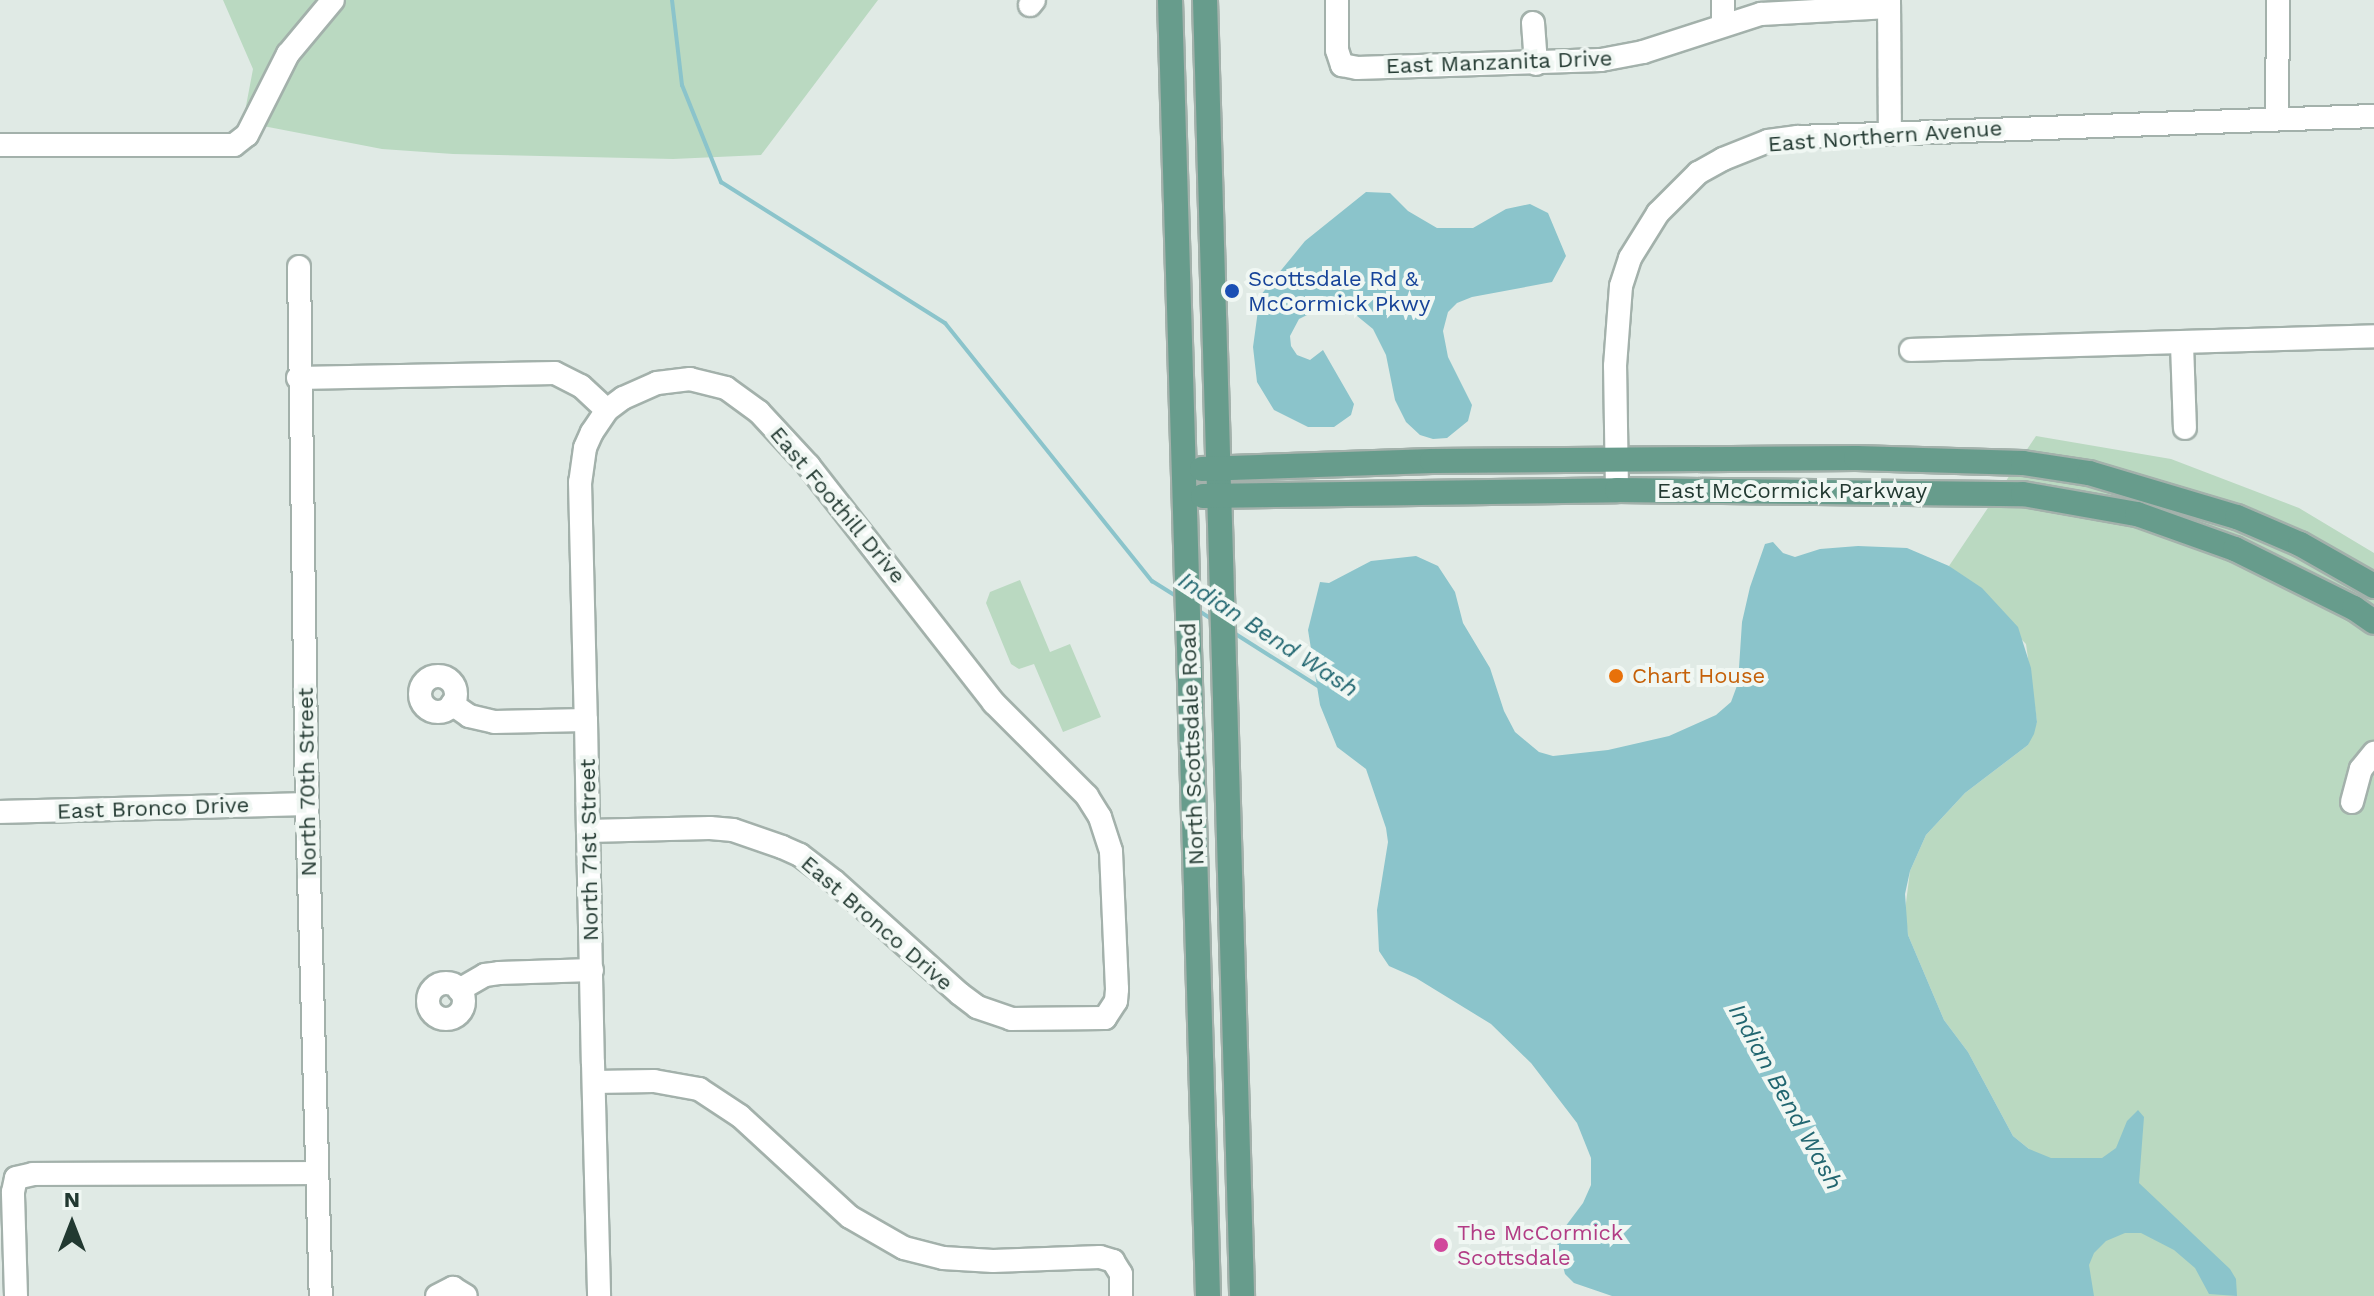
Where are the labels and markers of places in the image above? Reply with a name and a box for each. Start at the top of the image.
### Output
place label: Scottsdale Rd & McCormick Pkwy [1248,265,1431,316]
marker: Scottsdale Rd & McCormick Pkwy [1223,282,1241,300]
place label: Chart House [1632,663,1765,689]
marker: Chart House [1607,667,1625,685]
place label: The McCormick Scottsdale [1457,1219,1623,1270]
marker: The McCormick Scottsdale [1432,1236,1450,1254]

